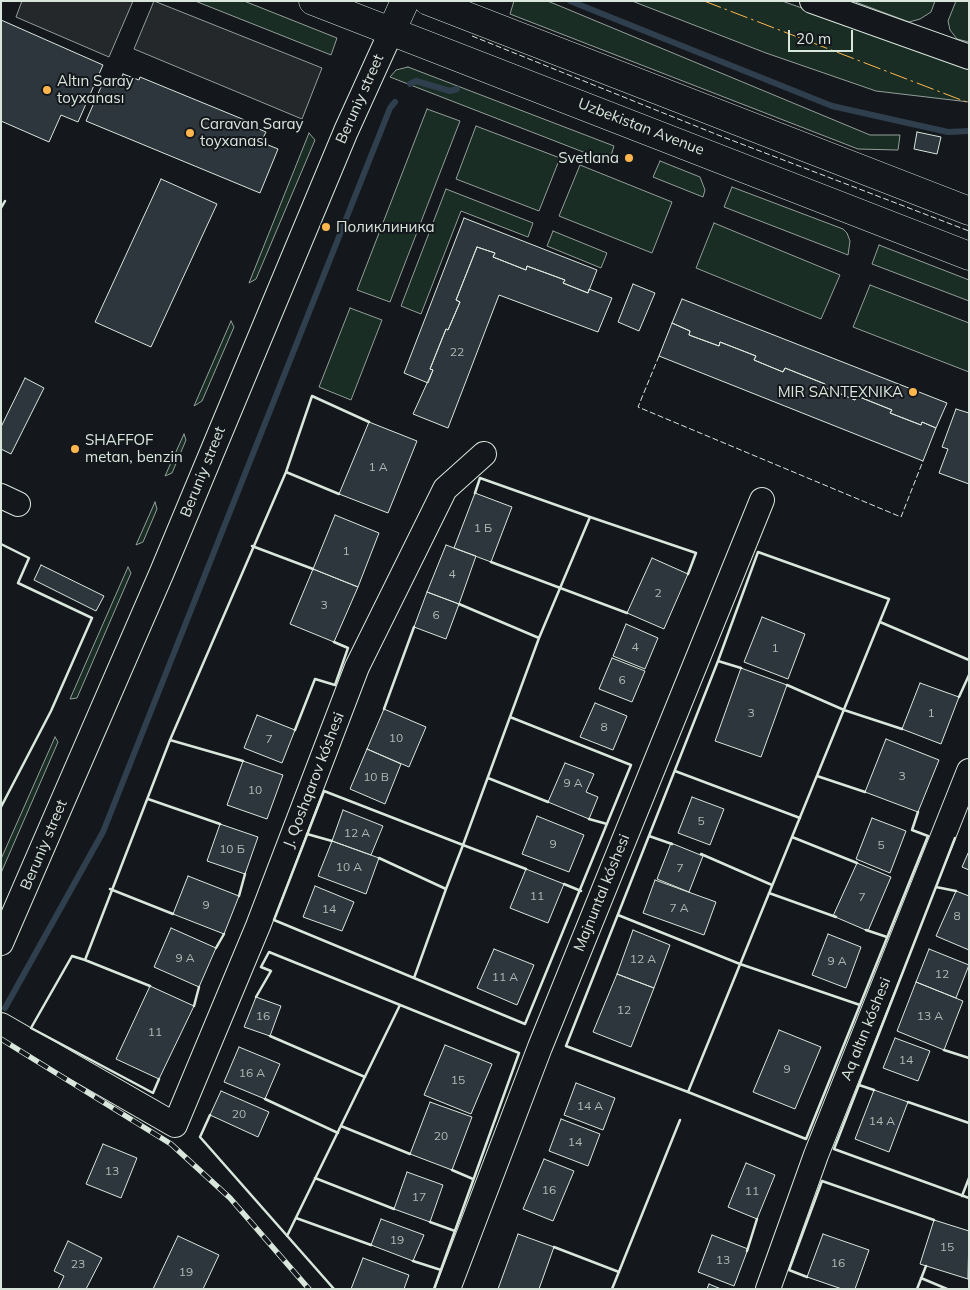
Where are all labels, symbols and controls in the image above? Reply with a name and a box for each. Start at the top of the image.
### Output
scale bar [790,20,855,52]
text: 20 m [796,29,831,48]
street label: Beruniy street [332,51,388,147]
place label: Altın Saray toyxanası [57,72,134,107]
marker: Altın Saray toyxanası [41,84,53,96]
street label: Uzbekistan Avenue [575,95,707,159]
place label: Caravan Saray toyxanası [200,115,303,150]
marker: Caravan Saray toyxanası [184,127,196,139]
place label: Svetlana [558,149,619,167]
marker: Svetlana [623,152,635,164]
place label: Поликлиника [336,218,435,236]
marker: Поликлиника [320,221,332,233]
house number: 22 [450,345,464,359]
place label: MIR SANTEXNIKA [778,383,903,401]
marker: MIR SANTEXNIKA [907,386,919,398]
street label: Beruniy street [177,424,229,520]
place label: SHAFFOF metan, benzin [85,431,183,466]
marker: SHAFFOF metan, benzin [69,443,81,455]
house number: 1 А [368,460,388,474]
house number: 1 Б [474,521,492,535]
house number: 1 [342,544,350,558]
house number: 4 [448,567,456,581]
house number: 2 [654,586,662,600]
house number: 3 [320,598,328,612]
house number: 6 [432,608,440,622]
house number: 4 [631,640,639,654]
house number: 1 [771,641,779,655]
house number: 6 [618,673,626,687]
house number: 3 [747,706,755,720]
house number: 1 [927,706,935,720]
street label: J. Qoshqarov kóshesi [280,710,348,850]
house number: 8 [600,720,608,734]
house number: 10 [389,731,403,745]
house number: 7 [265,732,273,746]
house number: 3 [898,769,906,783]
house number: 10 В [363,770,389,784]
house number: 9 А [563,776,583,790]
house number: 10 [248,783,262,797]
street label: Beruniy street [17,797,71,893]
house number: 5 [697,814,705,828]
house number: 12 А [344,826,370,840]
street label: Majnuntal kóshesi [570,832,634,954]
house number: 9 [549,837,557,851]
house number: 5 [877,838,885,852]
house number: 10 Б [219,842,245,856]
house number: 10 А [336,860,362,874]
house number: 7 [676,861,684,875]
house number: 11 [530,889,544,903]
house number: 7 [858,890,866,904]
house number: 9 [202,898,210,912]
house number: 7 А [669,901,689,915]
house number: 14 [322,902,336,916]
house number: 8 [953,909,961,923]
house number: 9 А [175,951,195,965]
house number: 12 А [630,952,656,966]
house number: 9 А [827,954,847,968]
house number: 12 [935,967,949,981]
house number: 11 А [492,970,518,984]
street label: Aq altın kóshesi [837,975,895,1083]
house number: 12 [617,1003,631,1017]
house number: 16 [256,1009,270,1023]
house number: 13 А [917,1009,943,1023]
house number: 11 [148,1025,162,1039]
house number: 14 [899,1053,913,1067]
house number: 9 [783,1062,791,1076]
house number: 16 А [239,1066,265,1080]
house number: 15 [451,1073,465,1087]
house number: 14 А [577,1099,603,1113]
house number: 20 [232,1107,246,1121]
house number: 14 А [869,1114,895,1128]
house number: 20 [434,1129,448,1143]
house number: 14 [568,1135,582,1149]
house number: 13 [105,1164,119,1178]
house number: 16 [542,1183,556,1197]
house number: 11 [745,1184,759,1198]
house number: 17 [412,1190,426,1204]
house number: 19 [390,1233,404,1247]
house number: 15 [940,1240,954,1254]
house number: 13 [716,1253,730,1267]
house number: 16 [831,1256,845,1270]
house number: 23 [71,1257,85,1271]
house number: 19 [179,1265,193,1279]

